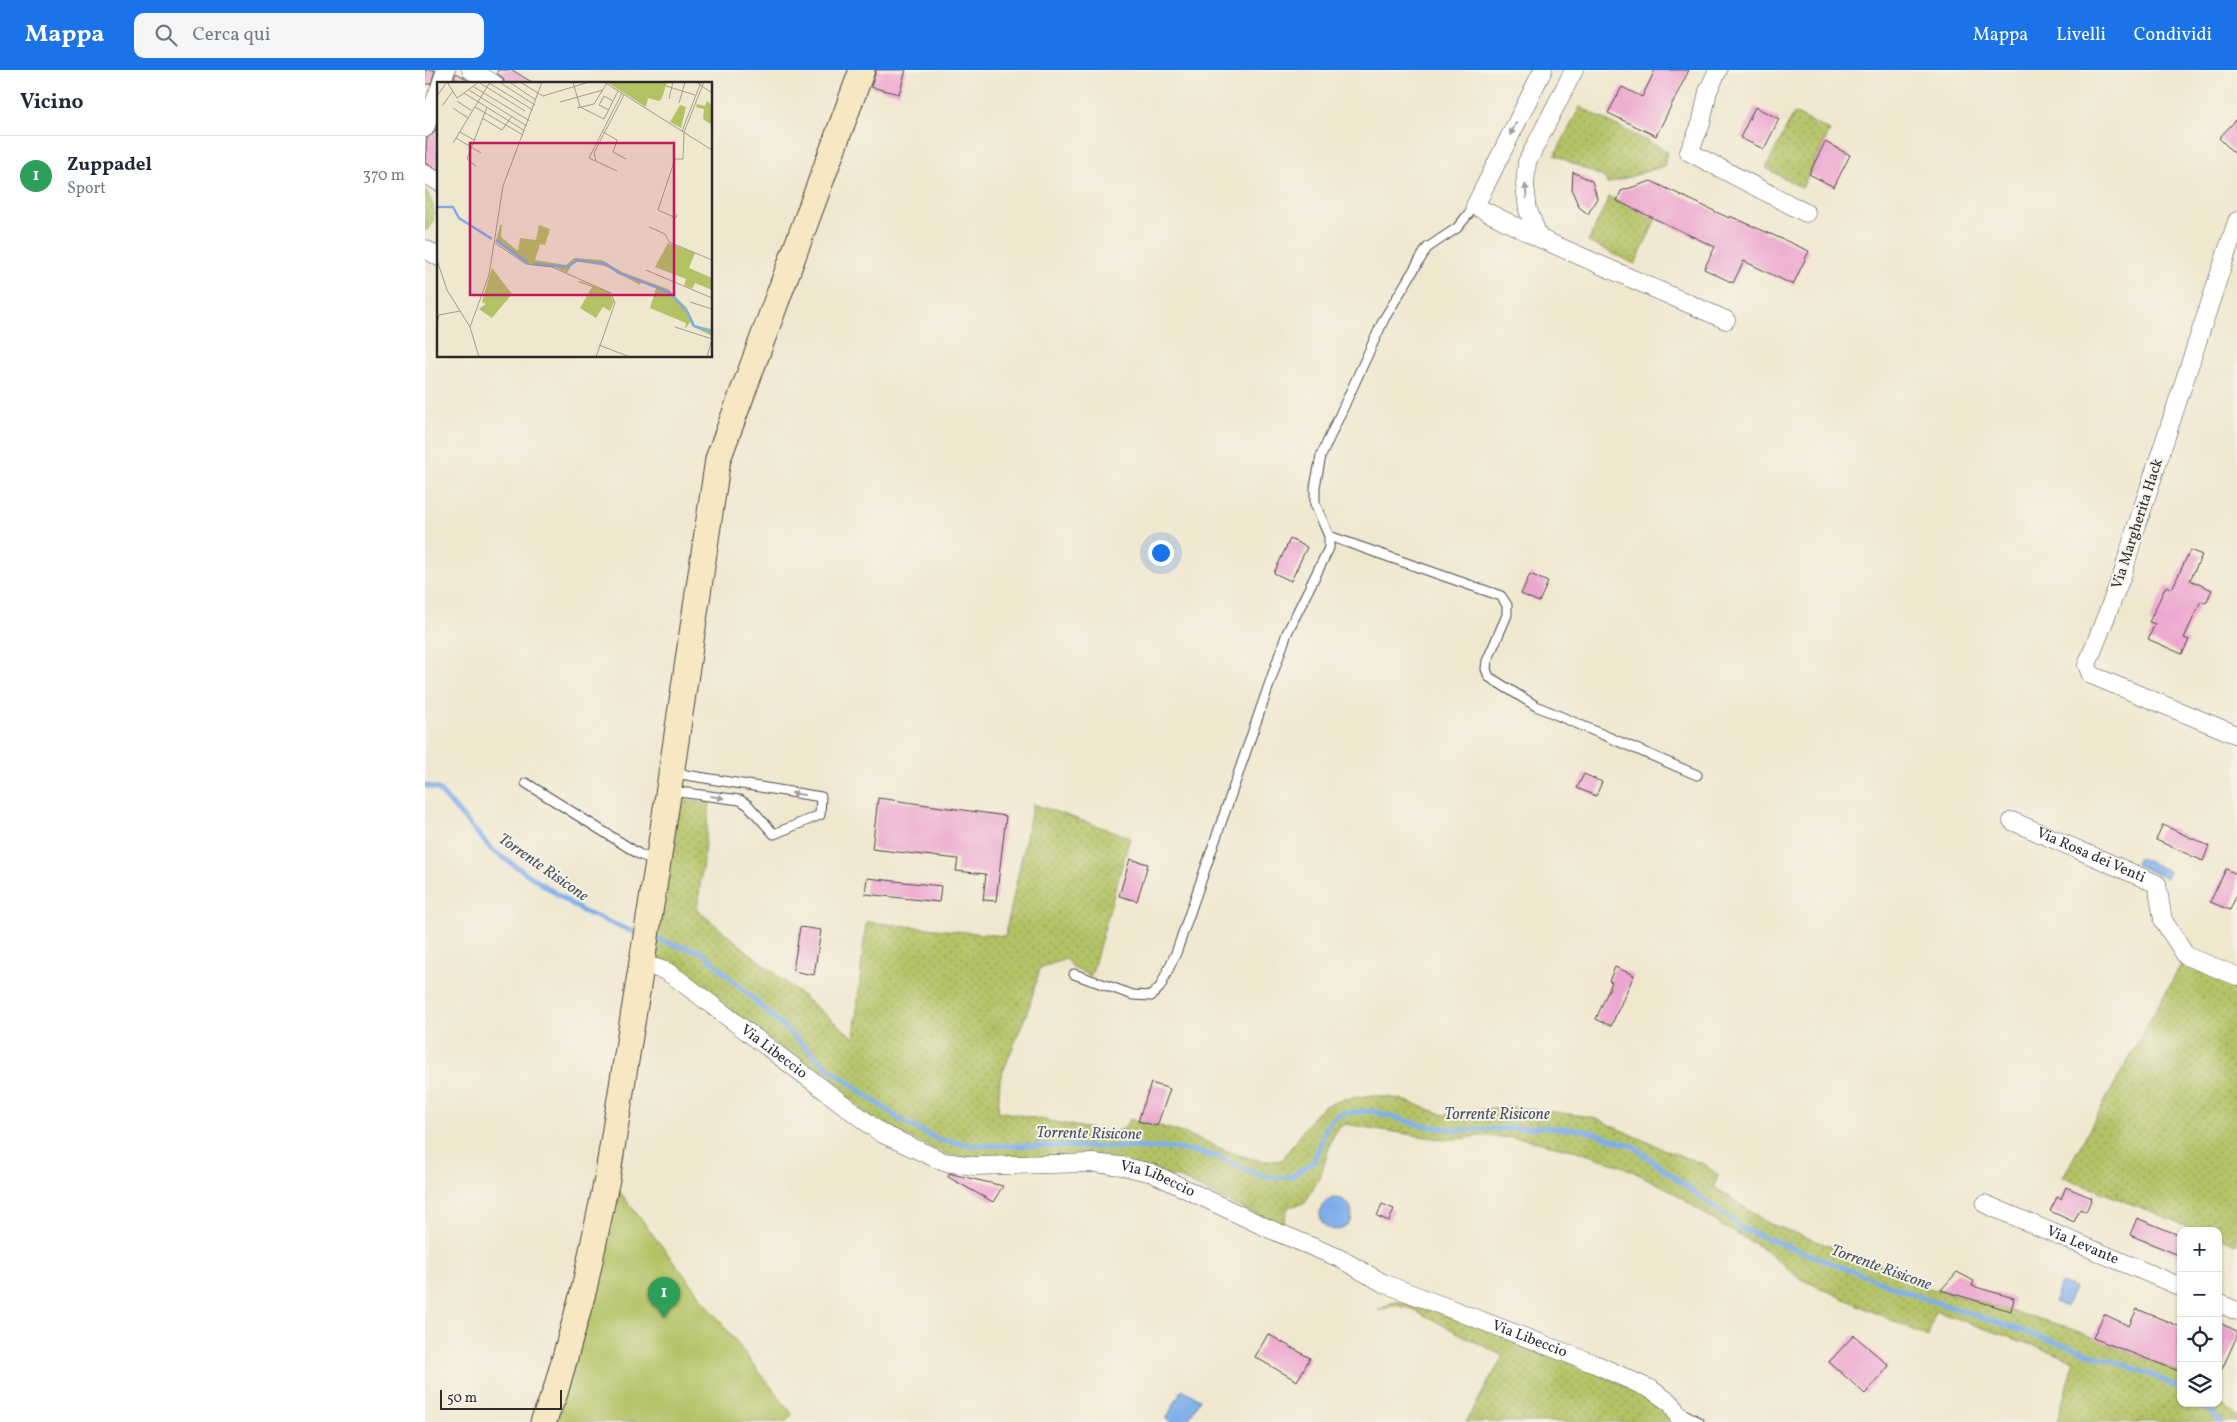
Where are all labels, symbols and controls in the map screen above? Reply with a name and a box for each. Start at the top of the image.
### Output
search box [134,13,484,58]
text: Mappa [25,18,104,52]
icon: search [152,21,180,49]
text: Cerca qui [192,22,270,48]
text: Mappa [1973,23,2028,48]
text: Livelli [2056,23,2106,48]
text: Condividi [2134,23,2212,48]
inset map [437,82,713,358]
text: Vicino [20,88,84,117]
one-way arrow [1509,122,1517,136]
text: Zuppadel [67,152,152,178]
text: 1 [33,165,39,187]
text: 370 m [363,165,405,187]
text: Sport [67,178,106,200]
one-way arrow [1522,183,1530,199]
street label: Via Margherita Hack [2107,456,2169,592]
your location [1148,540,1174,566]
one-way arrow [790,789,806,797]
one-way arrow [709,793,725,801]
street label: Via Rosa dei Venti [2033,822,2149,888]
water label: Torrente Risicone [493,829,593,907]
street label: Via Libeccio [736,1020,812,1084]
water label: Torrente Risicone [1444,1104,1550,1126]
water label: Torrente Risicone [1036,1122,1142,1146]
street label: Via Libeccio [1118,1155,1198,1202]
street label: Via Levante [2043,1221,2122,1270]
map controls [2177,1227,2222,1407]
button: + [2177,1227,2222,1272]
water label: Torrente Risicone [1828,1240,1934,1296]
button: − [2177,1272,2222,1317]
pin: 1 [648,1277,680,1318]
street label: Via Libeccio [1489,1315,1570,1363]
button: locate [2177,1317,2222,1362]
button: layers [2177,1362,2222,1407]
scale bar [440,1387,563,1410]
text: 50 m [447,1389,477,1408]

